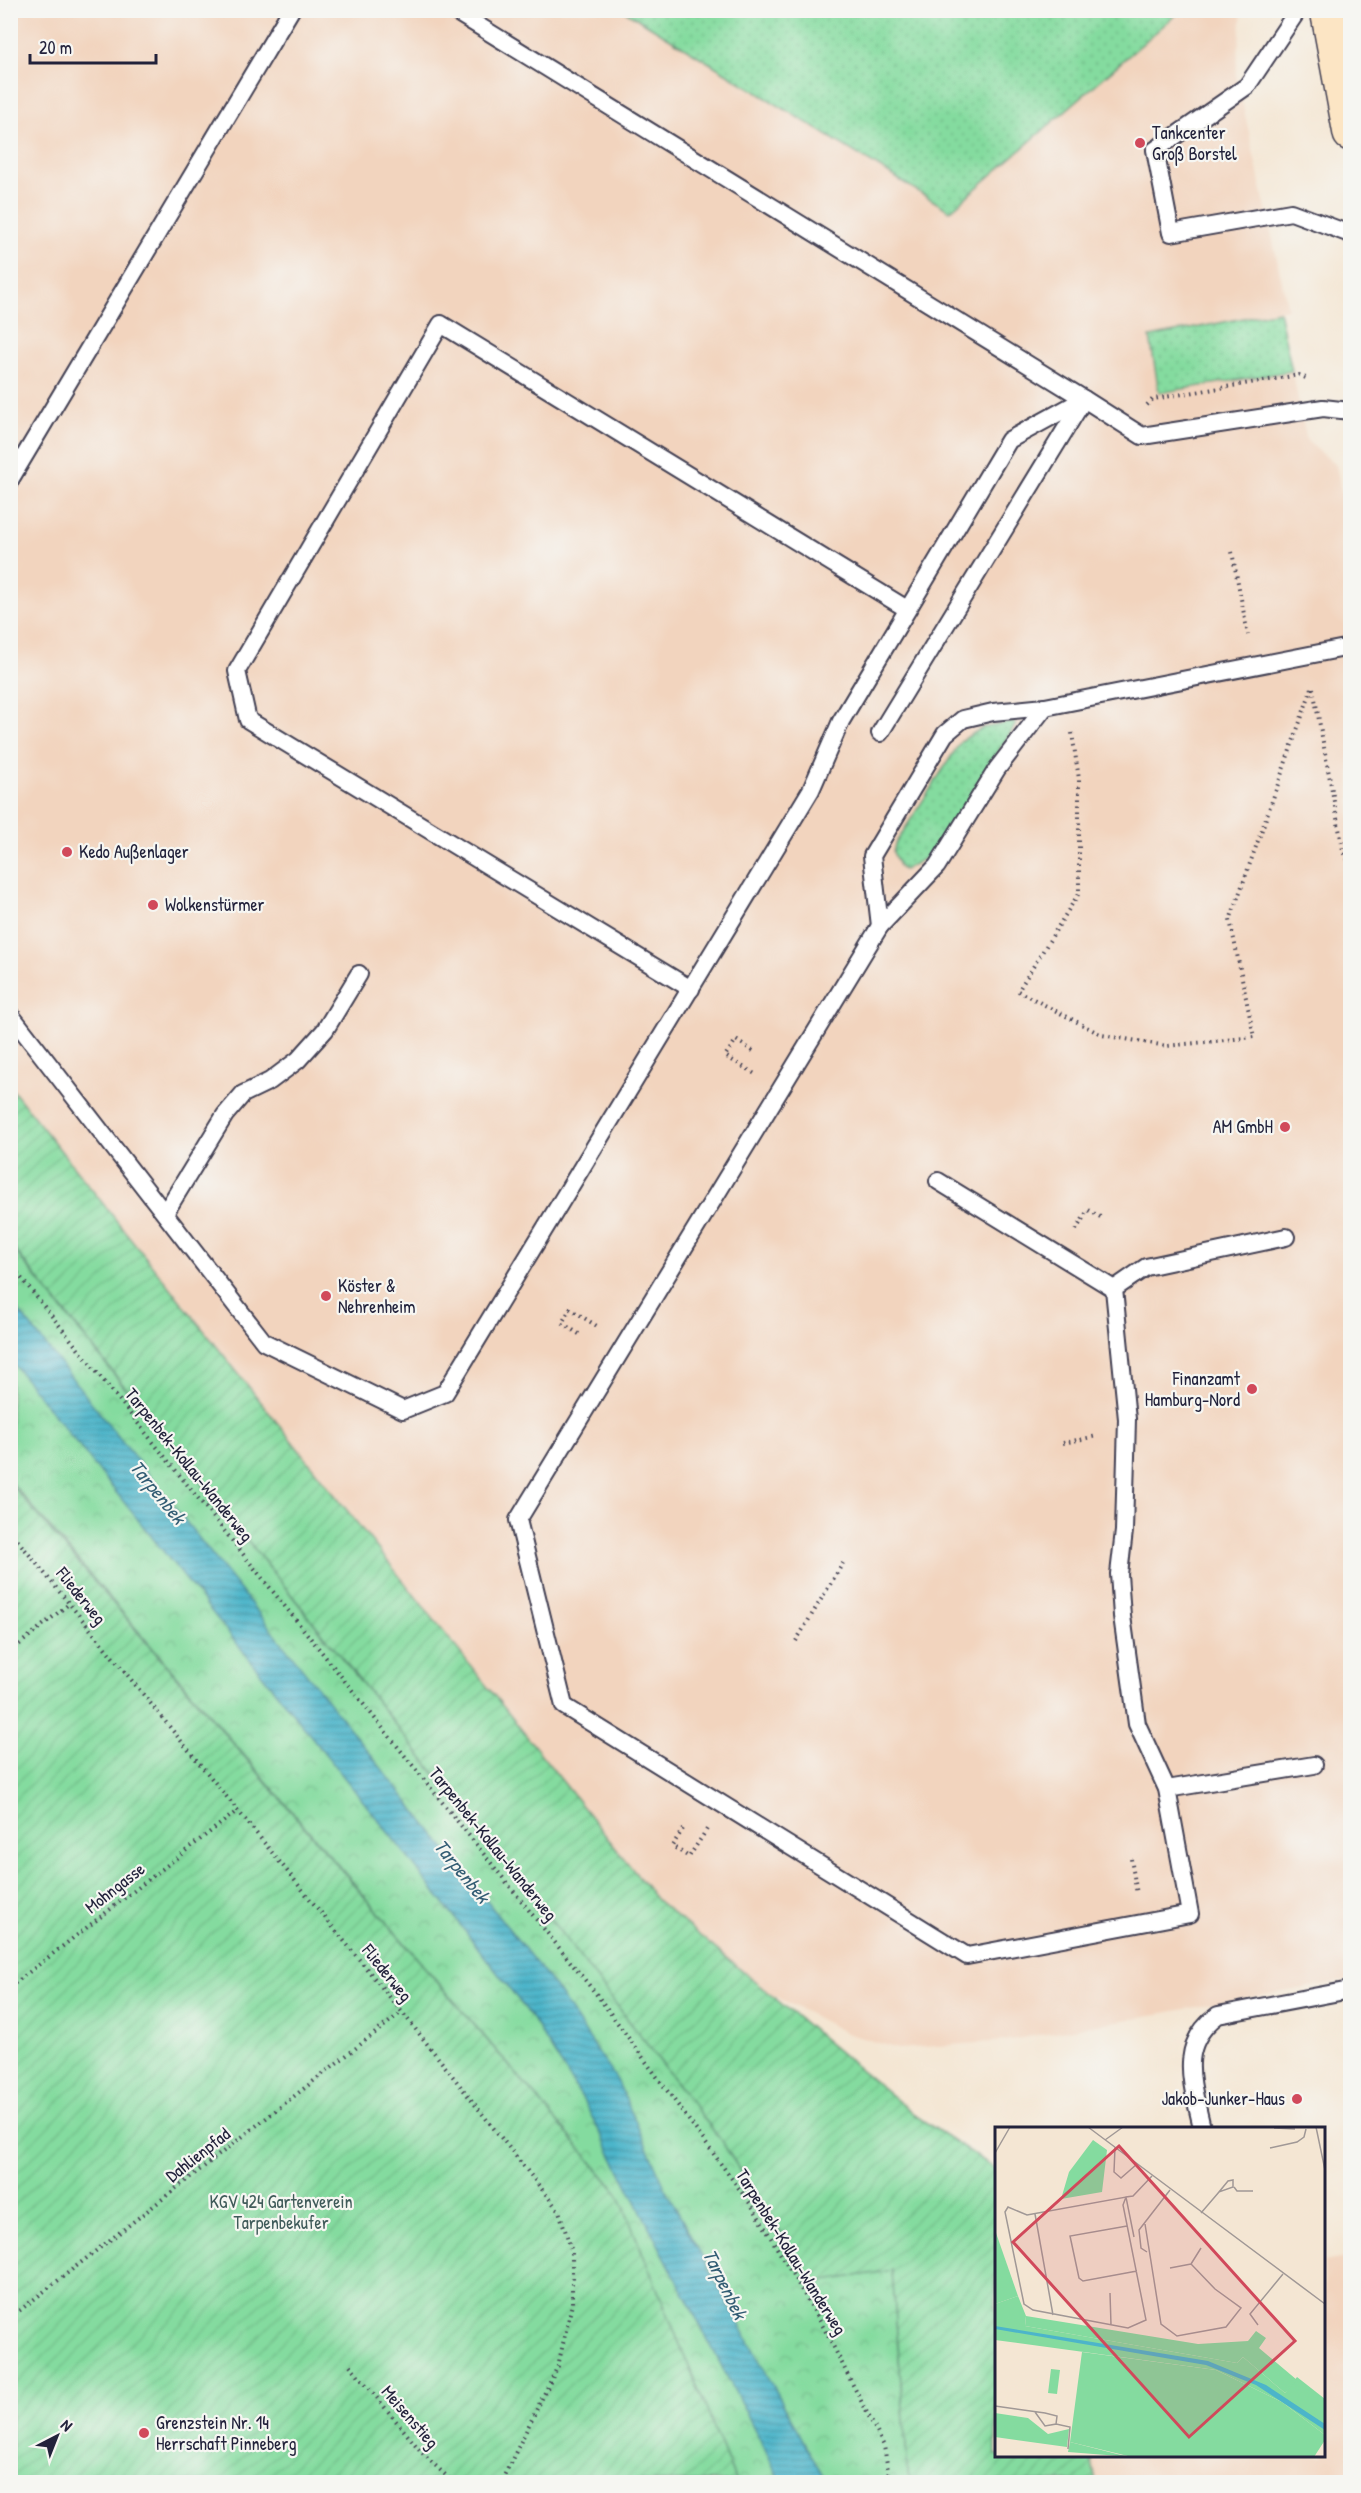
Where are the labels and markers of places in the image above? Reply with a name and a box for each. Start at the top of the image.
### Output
place label: Tankcenter Groß Borstel [1152,120,1237,166]
marker: Tankcenter Groß Borstel [1133,136,1147,150]
place label: Kedo Außenlager [79,839,189,864]
marker: Kedo Außenlager [60,845,74,859]
place label: Wolkenstürmer [165,892,265,917]
marker: Wolkenstürmer [146,898,160,912]
place label: AM GmbH [1213,1114,1273,1139]
marker: AM GmbH [1278,1120,1292,1134]
place label: Köster & Nehrenheim [338,1273,416,1319]
marker: Köster & Nehrenheim [319,1289,333,1303]
place label: Finanzamt Hamburg-Nord [1145,1366,1241,1412]
marker: Finanzamt Hamburg-Nord [1245,1382,1259,1396]
place label: Jakob-Junker-Haus [1161,2086,1285,2111]
marker: Jakob-Junker-Haus [1290,2092,1304,2106]
place label: Grenzstein Nr. 14 Herrschaft Pinneberg [156,2410,296,2456]
marker: Grenzstein Nr. 14 Herrschaft Pinneberg [137,2426,151,2440]

